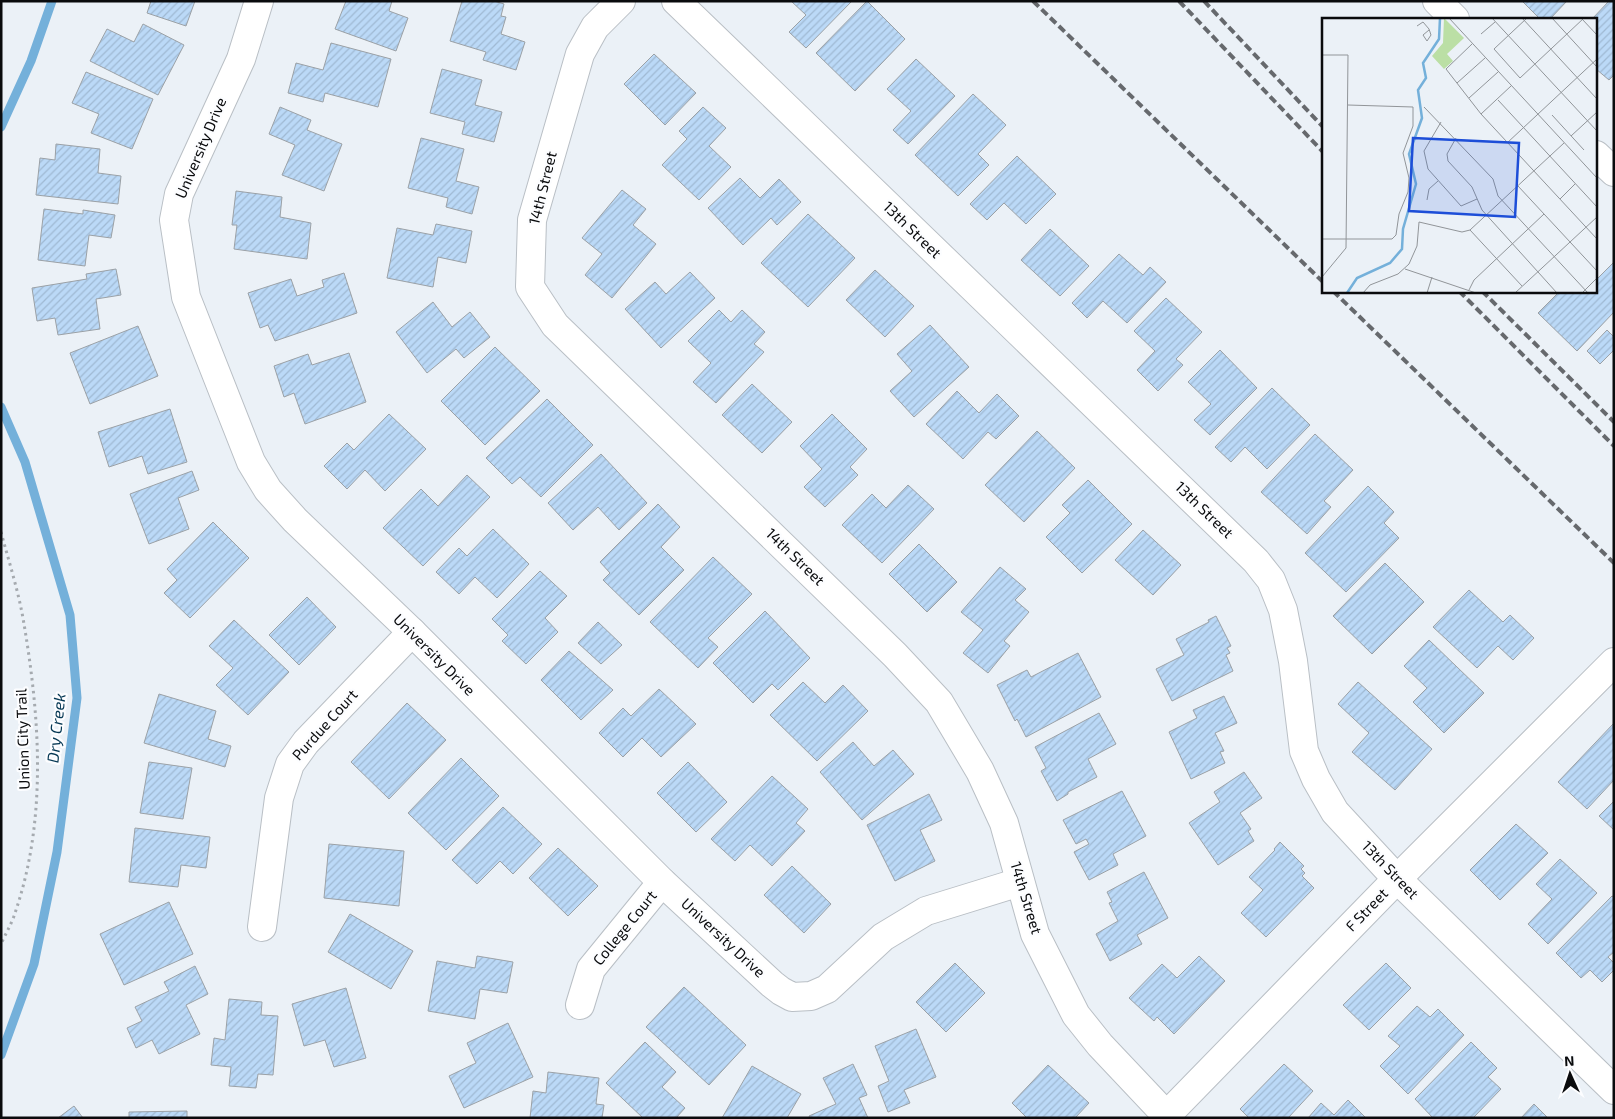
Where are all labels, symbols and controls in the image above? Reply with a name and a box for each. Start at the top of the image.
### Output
inset map [1322,18,1598,292]
street label: University Drive [171,94,229,201]
street label: 14th Street [524,149,560,226]
street label: 13th Street [880,197,946,262]
street label: 13th Street [1172,477,1238,542]
street label: 14th Street [763,524,829,589]
street label: University Drive [390,610,479,699]
street label: Purdue Court [288,685,361,763]
street label: Union City Trail [11,688,33,790]
water label: Dry Creek [42,692,70,764]
street label: 13th Street [1359,837,1423,902]
street label: 14th Street [1007,859,1047,936]
street label: F Street [1341,884,1391,935]
street label: College Court [589,886,660,968]
street label: University Drive [678,894,769,981]
north arrow [1545,1049,1595,1099]
text: N [1564,1052,1575,1069]

